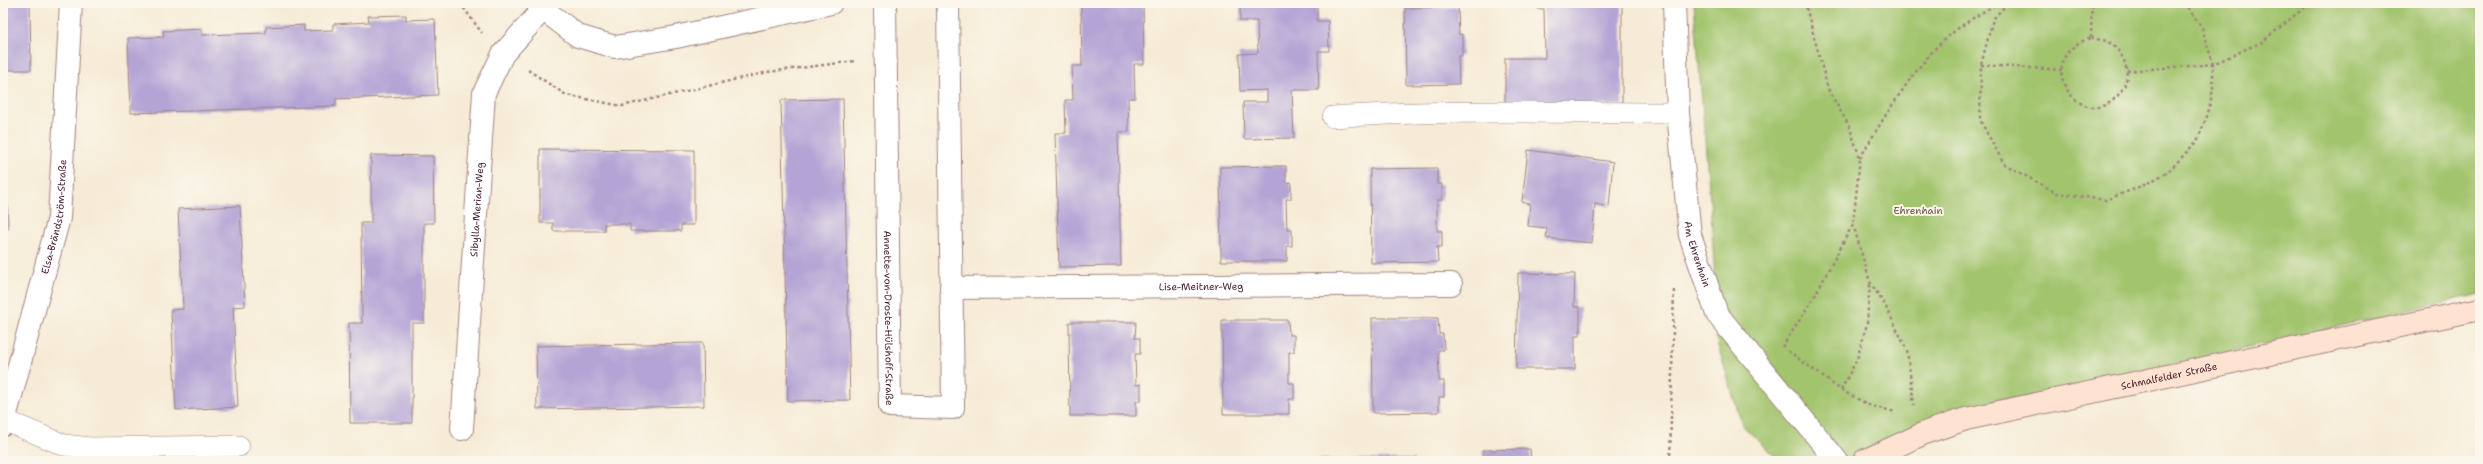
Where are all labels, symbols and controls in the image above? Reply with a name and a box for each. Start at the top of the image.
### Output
street label: Elsa-Brändström-Straße [38,159,69,275]
street label: Sibylla-Merian-Weg [467,162,486,257]
park label: Ehrenhain [1893,204,1943,217]
street label: Am Ehrenhain [1682,221,1714,289]
street label: Annette-von-Droste-Hülshoff-Straße [881,230,896,406]
street label: Lise-Meitner-Weg [1159,279,1243,293]
street label: Schmalfelder Straße [2120,359,2219,392]

